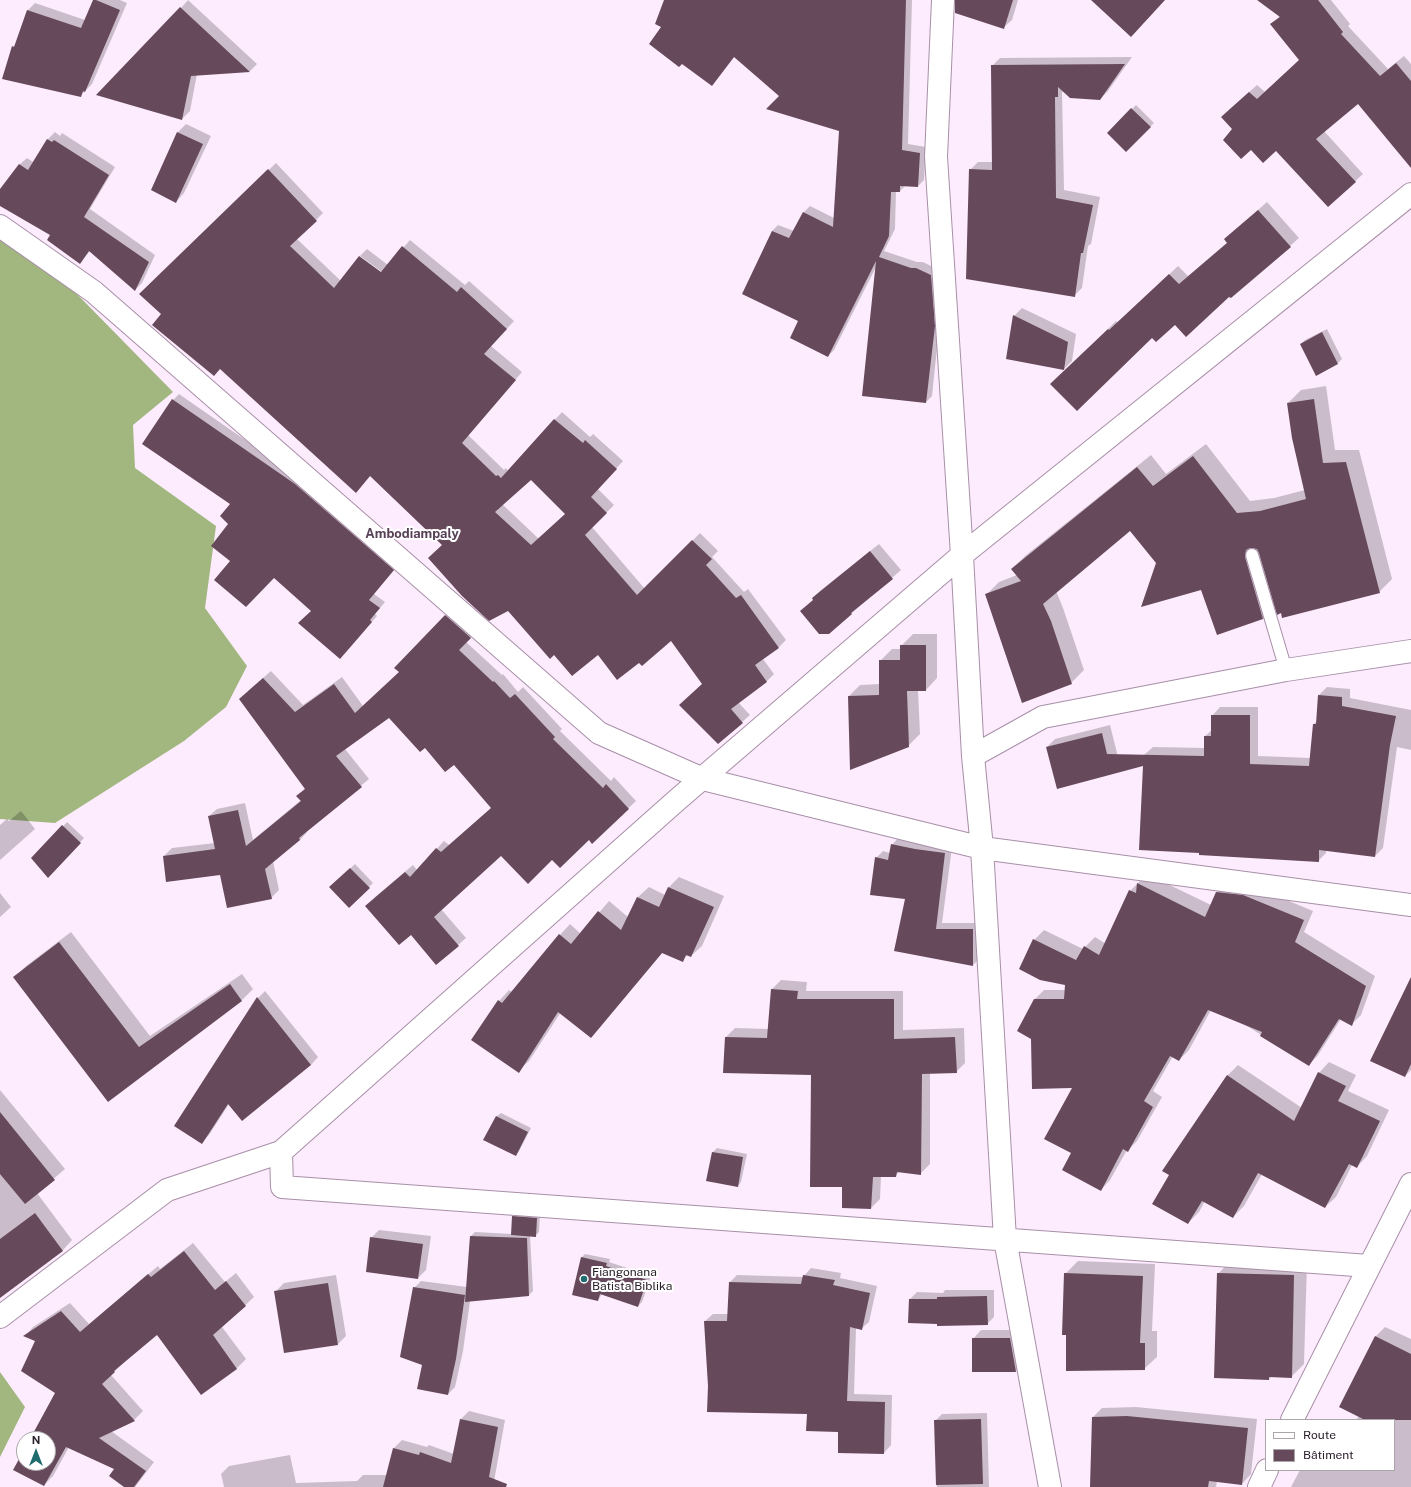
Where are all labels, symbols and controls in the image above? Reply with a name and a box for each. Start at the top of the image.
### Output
district label: Ambodiampaly [365,526,459,542]
place label: Fiangonana Batista Biblika [592,1265,672,1293]
marker: Fiangonana Batista Biblika [579,1274,589,1284]
legend [1265,1419,1395,1471]
text: Route [1303,1428,1336,1442]
north arrow [16,1431,56,1471]
text: N [32,1434,40,1446]
text: Bâtiment [1303,1448,1354,1462]

